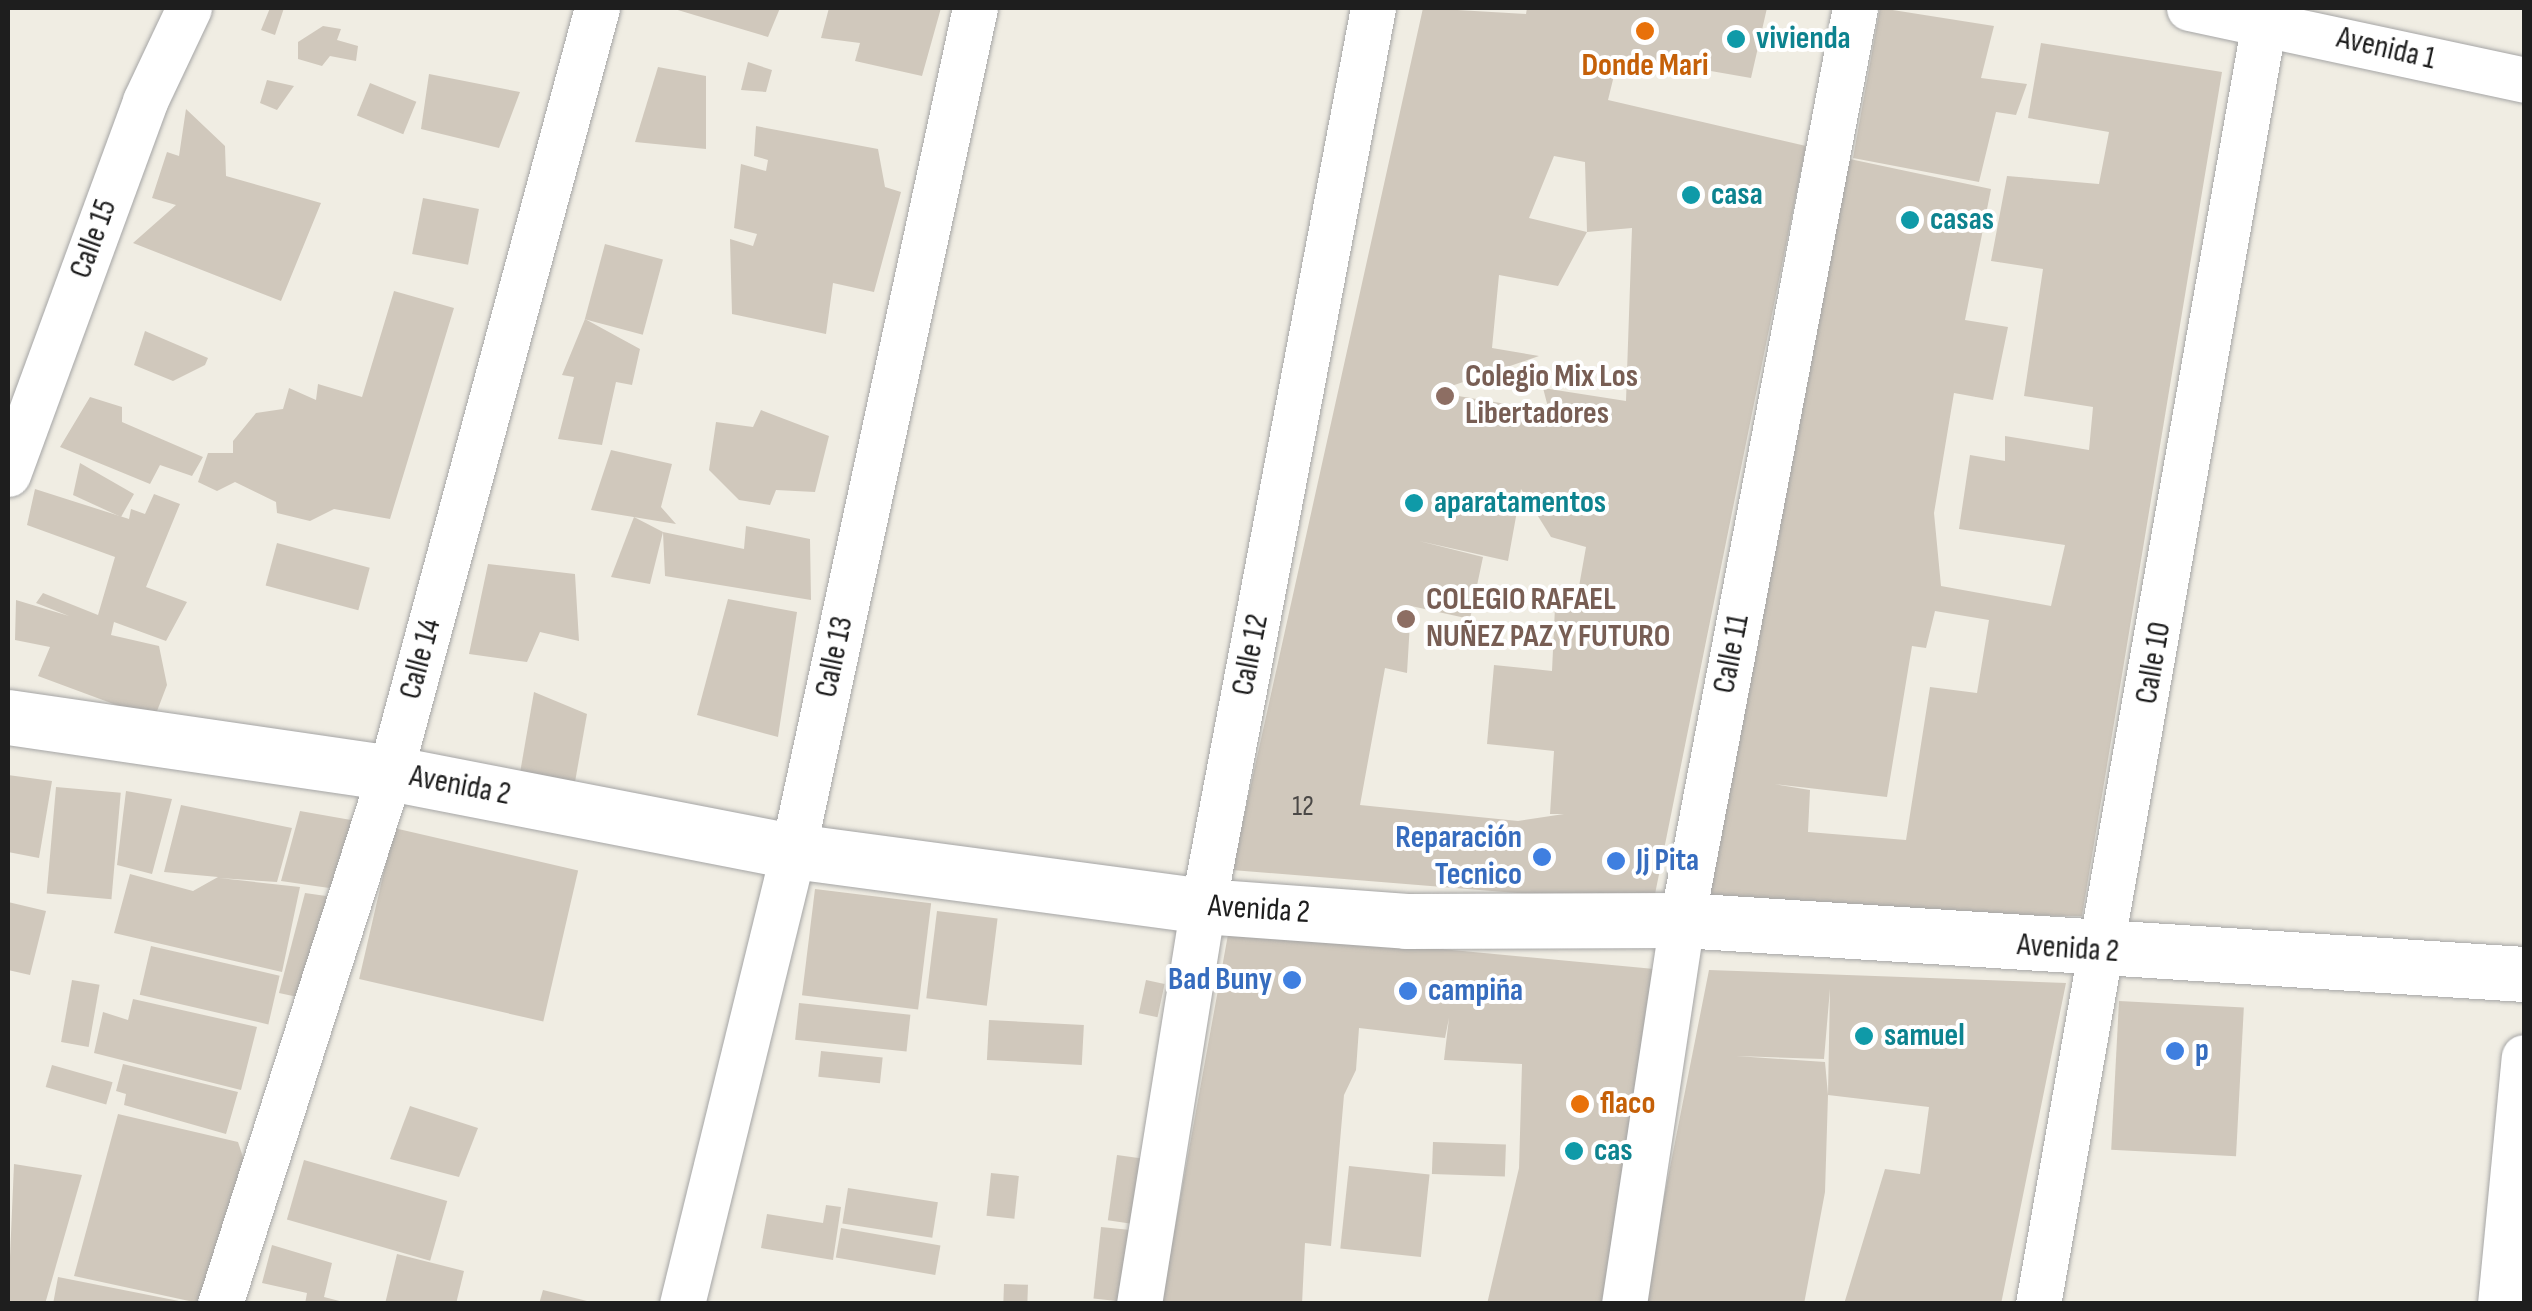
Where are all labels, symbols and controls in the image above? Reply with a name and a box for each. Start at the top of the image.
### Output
street label: Avenida 1 [2333,19,2439,79]
marker: Donde Mari [1634,20,1656,42]
place label: vivienda [1756,20,1851,58]
marker: vivienda [1725,28,1747,50]
place label: Donde Mari [1581,47,1709,85]
place label: casa [1711,176,1763,214]
marker: casa [1680,184,1702,206]
street label: Calle 15 [62,194,126,284]
place label: casas [1930,201,1994,239]
marker: casas [1899,209,1921,231]
place label: Colegio Mix Los Libertadores [1465,359,1638,434]
marker: Colegio Mix Los Libertadores [1434,385,1456,407]
place label: aparatamentos [1434,484,1606,522]
marker: aparatamentos [1403,492,1425,514]
place label: COLEGIO RAFAEL NUÑEZ PAZ Y FUTURO [1426,582,1670,657]
marker: COLEGIO RAFAEL NUÑEZ PAZ Y FUTURO [1395,608,1417,630]
street label: Calle 12 [1224,611,1278,699]
street label: Calle 11 [1706,611,1758,697]
street label: Calle 13 [808,613,862,701]
street label: Calle 14 [392,615,450,703]
street label: Calle 10 [2128,619,2180,707]
street label: Avenida 2 [406,757,514,815]
house number: 12 [1292,790,1314,824]
place label: Reparación Tecnico [1395,820,1522,895]
place label: Jj Pita [1636,842,1699,880]
marker: Reparación Tecnico [1531,846,1553,868]
marker: Jj Pita [1605,850,1627,872]
street label: Avenida 2 [1207,887,1311,933]
street label: Avenida 2 [2016,926,2120,972]
place label: Bad Buny [1168,961,1272,999]
marker: Bad Buny [1281,969,1303,991]
place label: campiña [1428,972,1523,1010]
marker: campiña [1397,980,1419,1002]
place label: samuel [1884,1017,1965,1055]
marker: samuel [1853,1025,1875,1047]
place label: p [2195,1032,2209,1070]
marker: p [2164,1040,2186,1062]
place label: flaco [1600,1085,1655,1123]
marker: flaco [1569,1093,1591,1115]
place label: cas [1594,1132,1633,1170]
marker: cas [1563,1140,1585,1162]

